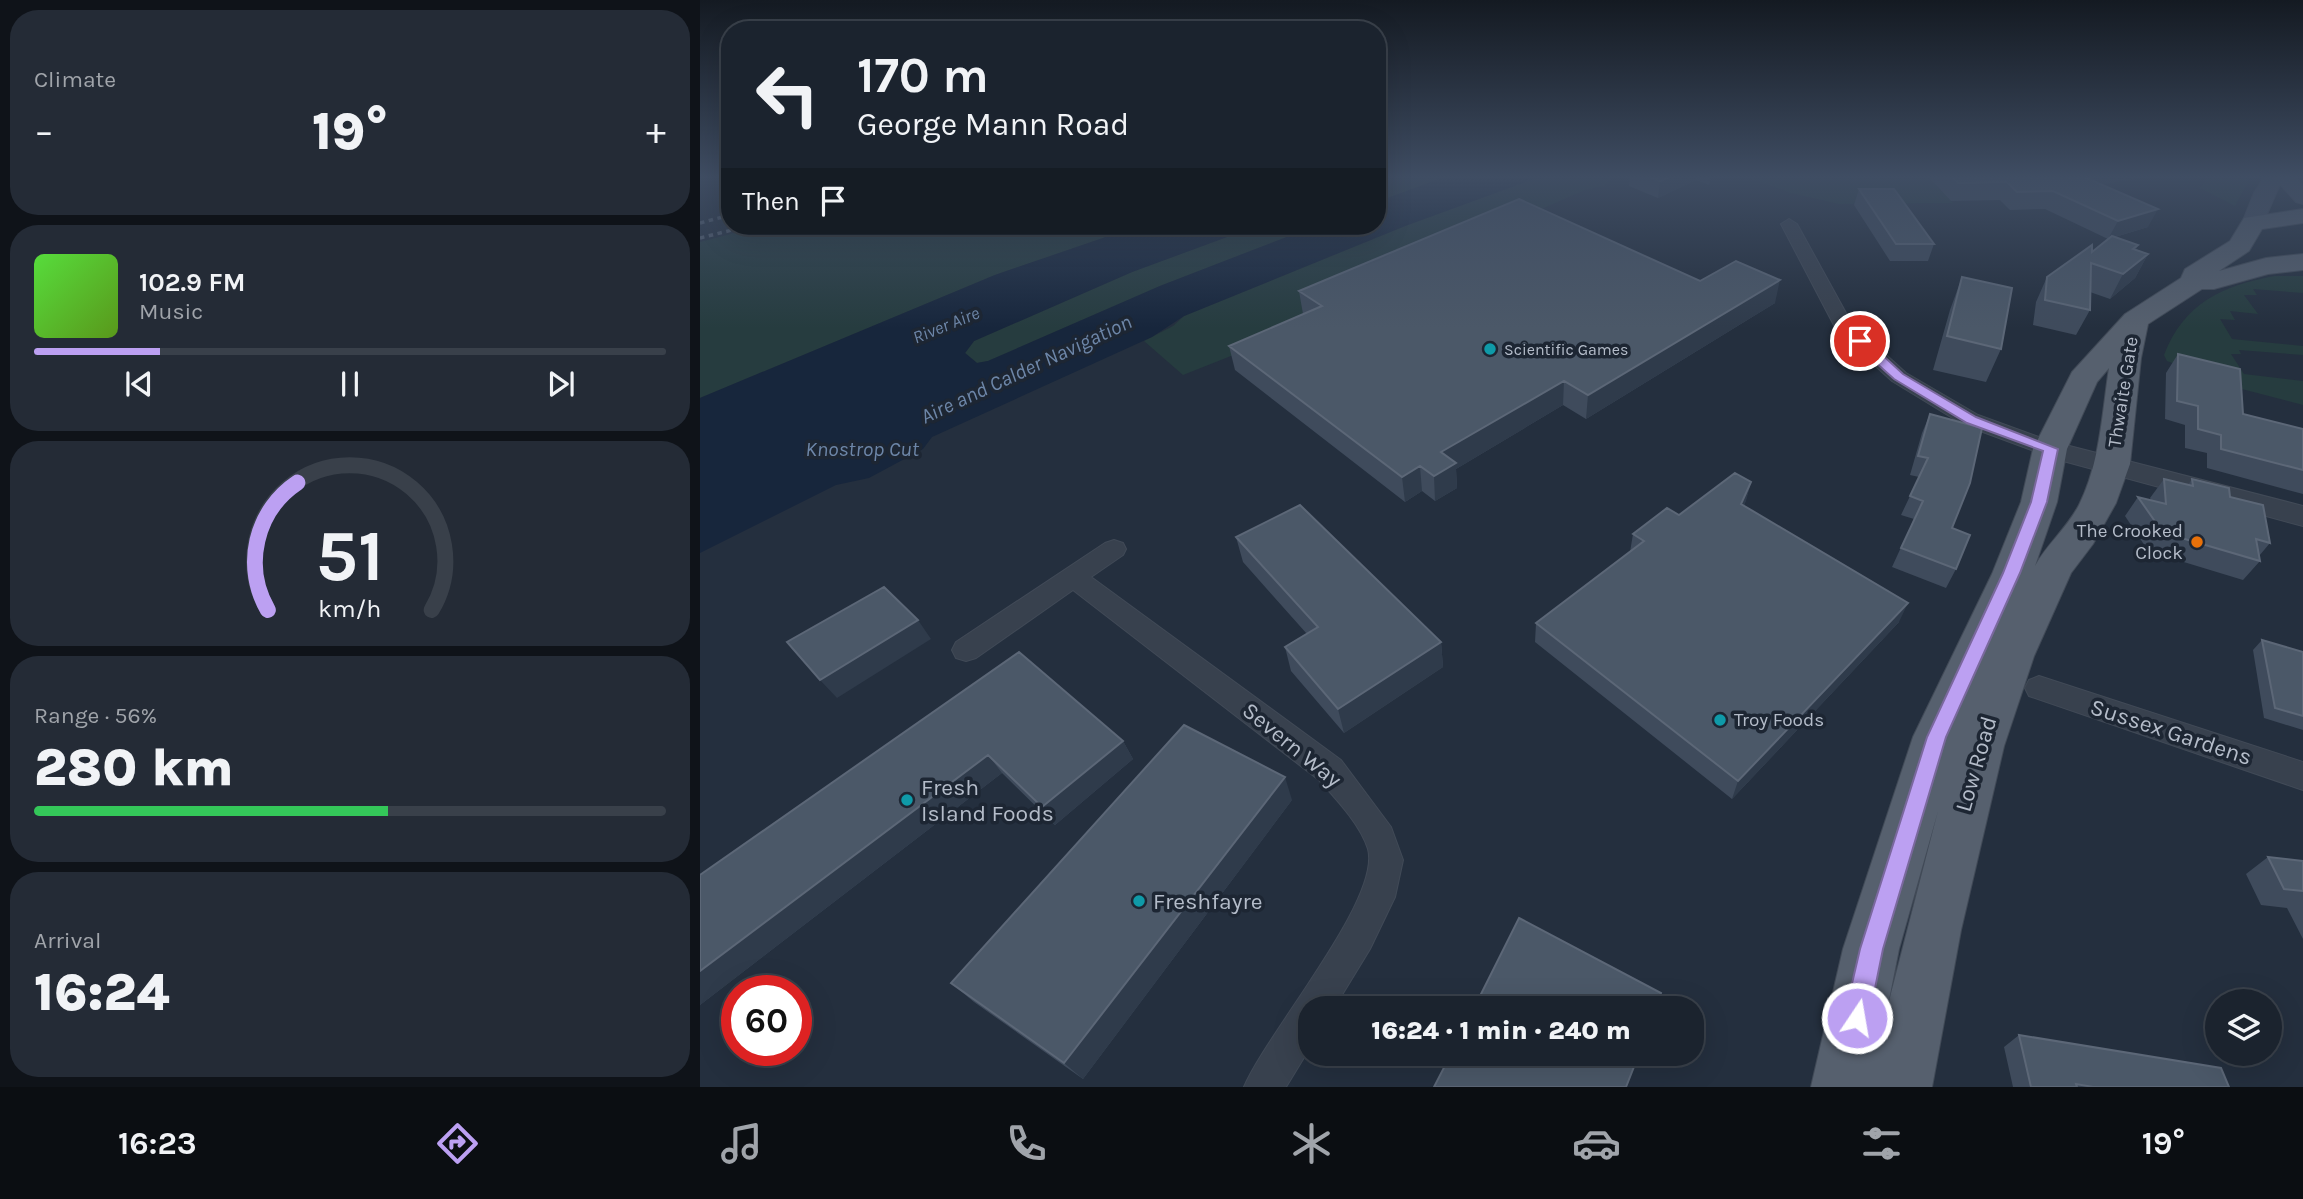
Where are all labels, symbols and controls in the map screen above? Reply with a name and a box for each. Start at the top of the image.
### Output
text: 170 m [857,47,989,104]
icon: left [742,49,833,140]
text: Climate [34,66,116,93]
text: 19° [312,101,388,162]
text: George Mann Road [857,106,1129,143]
text: − [34,109,54,154]
text: + [646,109,666,154]
icon: arrive [814,182,852,220]
text: Then [742,186,800,217]
text: 102.9 FM [139,267,245,298]
text: Music [139,298,203,325]
water label: River Aire [909,302,983,348]
water label: Aire and Calder Navigation [917,309,1135,429]
pin [1830,311,1890,371]
icon: arrive [1841,322,1879,360]
street label: Thwaite Gate [2103,335,2143,449]
place label: Scientific Games [1504,340,1628,359]
marker: Scientific Games [1482,341,1498,357]
icon: previous [120,365,158,403]
icon: pause [331,365,369,403]
icon: next [542,365,580,403]
water label: Knostrop Cut [805,437,920,461]
text: 51 [316,513,384,598]
place label: The Crooked Clock [2077,520,2183,564]
marker: The Crooked Clock [2189,534,2205,550]
text: km/h [318,593,382,622]
street label: Sussex Gardens [2087,693,2255,771]
street label: Severn Way [1237,697,1347,793]
text: Range · 56% [34,702,157,729]
place label: Troy Foods [1734,709,1824,731]
marker: Troy Foods [1712,712,1728,728]
street label: Low Road [1949,713,2003,815]
text: 280 km [34,737,234,798]
place label: Fresh Island Foods [921,774,1054,827]
marker: Fresh Island Foods [899,792,915,808]
place label: Freshfayre [1153,888,1263,915]
marker: Freshfayre [1131,893,1147,909]
text: Arrival [34,927,101,954]
text: 16:24 [34,962,169,1023]
speed limit sign: 60 [721,975,812,1066]
position arrow [1820,981,1894,1055]
map controls [2205,989,2282,1066]
button: layers [2205,989,2282,1066]
text: 16:24 · 1 min · 240 m [1371,1015,1631,1046]
icon: directions [433,1119,482,1168]
icon: music [717,1119,766,1168]
icon: phone [1002,1119,1051,1168]
icon: climate [1287,1119,1336,1168]
icon: car [1572,1119,1621,1168]
icon: filters [1857,1119,1906,1168]
text: 16:23 [118,1125,197,1162]
text: 19° [2142,1125,2185,1162]

